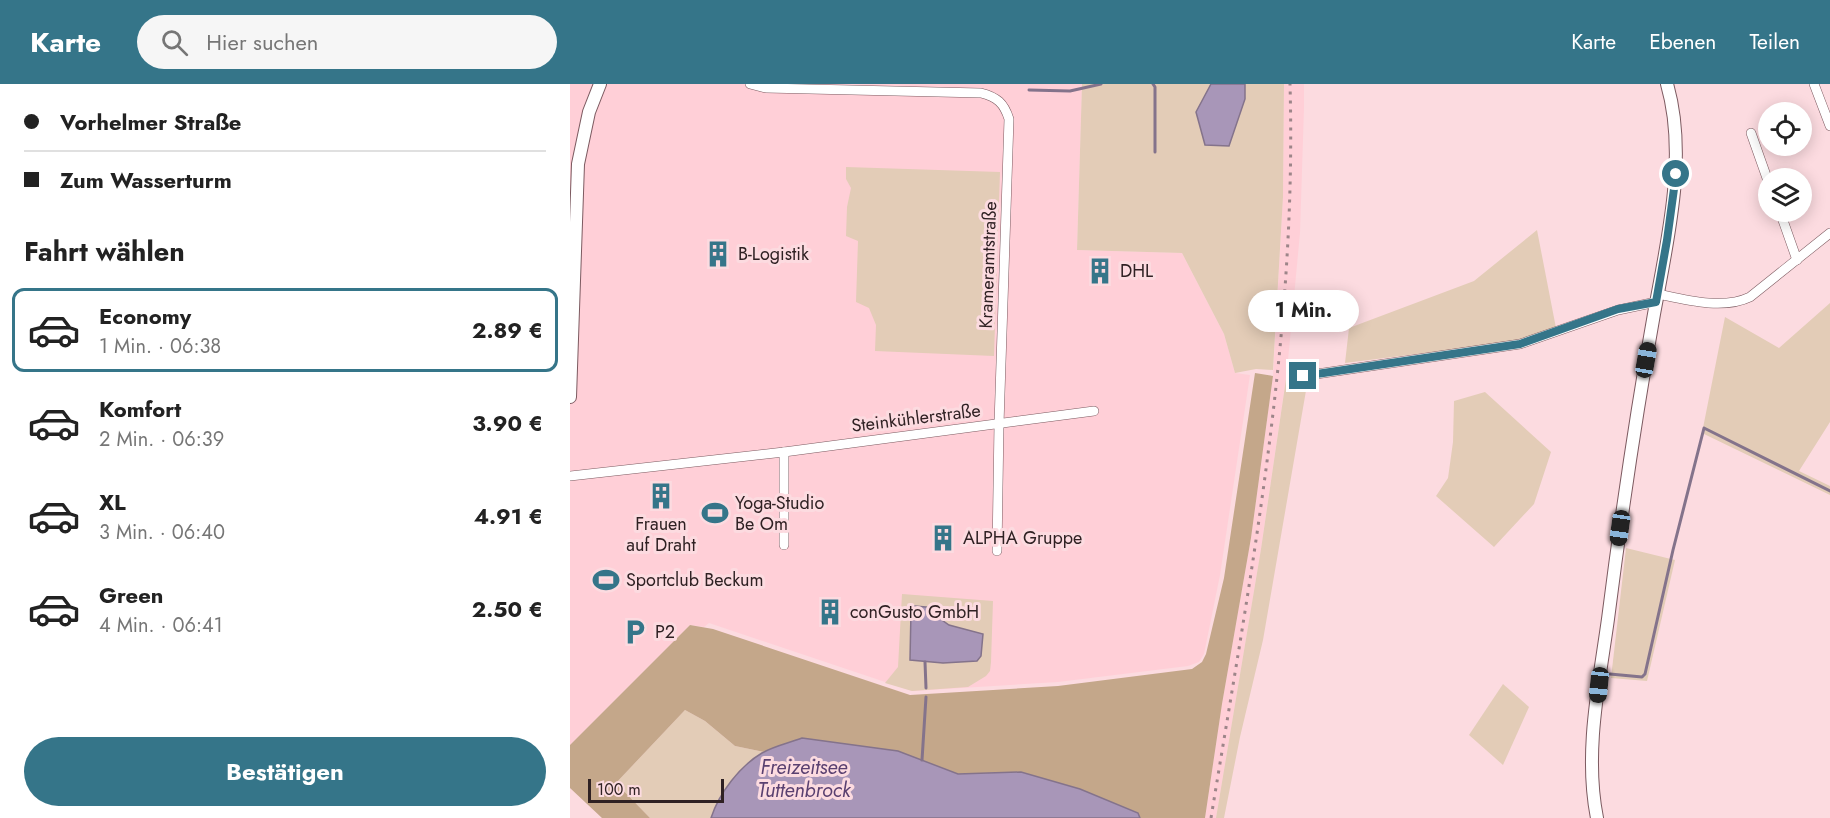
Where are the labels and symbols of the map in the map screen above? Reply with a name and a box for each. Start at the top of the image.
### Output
route start [1662,160,1689,187]
street label: Krameramtstraße [973,201,1003,329]
building icon: B-Logistik [703,239,733,269]
place label: B-Logistik [738,241,809,267]
building icon: DHL [1085,256,1115,286]
place label: DHL [1120,258,1153,284]
callout: 1 Min. [1248,289,1359,331]
car [1634,341,1658,379]
route end [1289,362,1316,389]
street label: Steinkühlerstraße [850,397,982,439]
building icon: Frauen auf Draht [646,481,676,511]
place label: Yoga-Studio Be Om [735,490,824,537]
sports icon: Yoga-Studio Be Om [700,498,730,528]
car [1609,509,1631,547]
place label: Frauen auf Draht [626,511,696,558]
building icon: ALPHA Gruppe [928,523,958,553]
place label: ALPHA Gruppe [963,525,1082,551]
sports icon: Sportclub Beckum [591,565,621,595]
place label: Sportclub Beckum [626,567,763,593]
building icon: conGusto GmbH [815,597,845,627]
place label: conGusto GmbH [850,599,979,625]
parking icon: P2 [620,617,650,647]
place label: P2 [655,619,675,645]
car [1588,666,1610,704]
water label: Freizeitsee Tuttenbrock [758,753,852,805]
scale bar [588,776,724,804]

